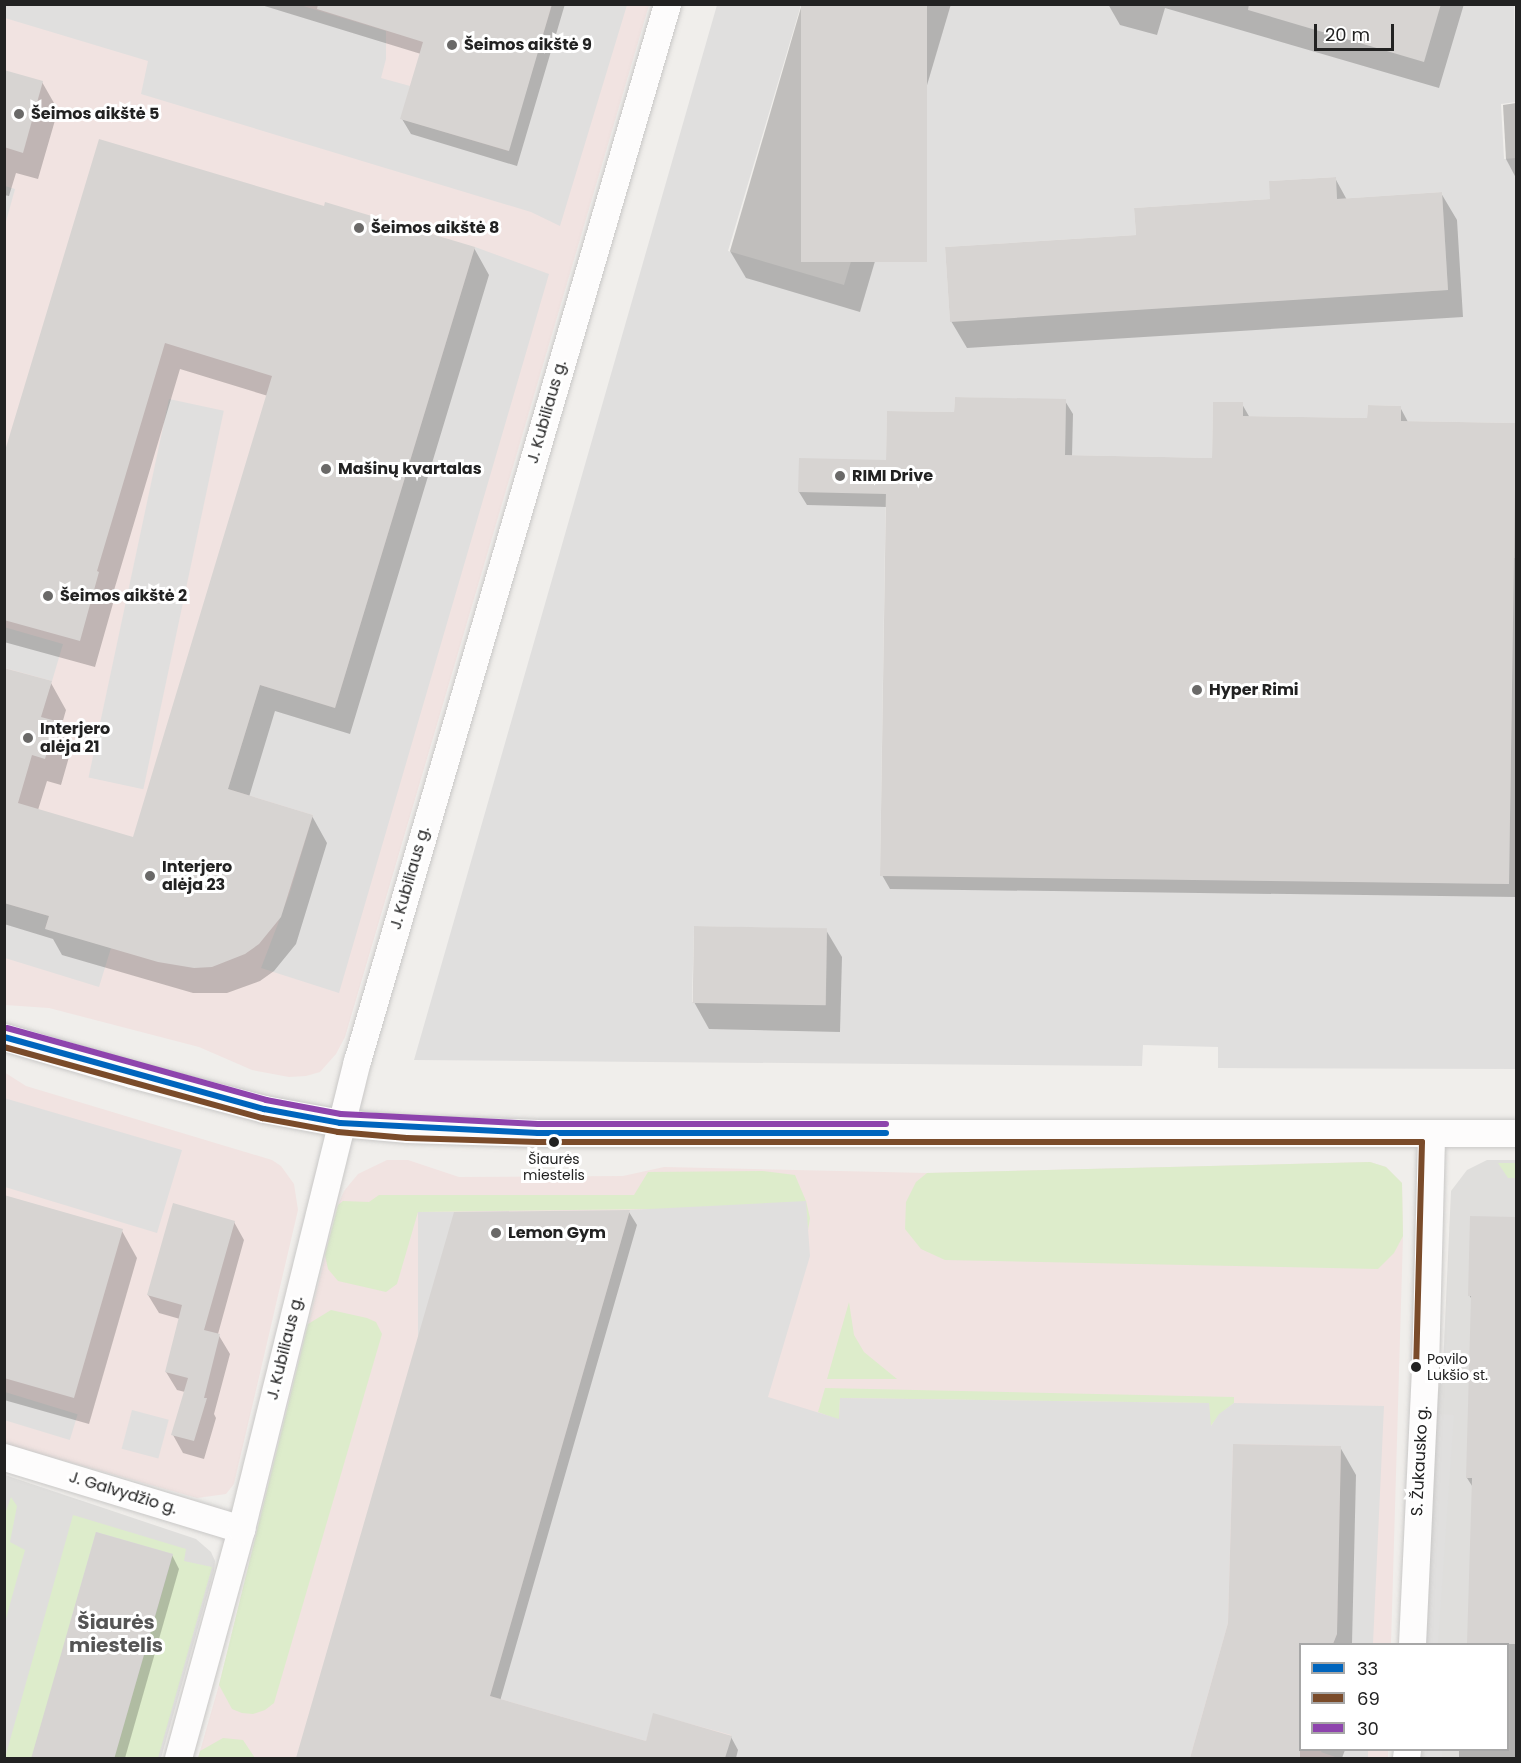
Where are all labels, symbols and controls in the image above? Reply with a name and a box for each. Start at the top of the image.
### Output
scale bar [1317,12,1396,50]
text: 20 m [1325,22,1370,47]
place label: Šeimos aikštė 9 [464,35,592,55]
marker: Šeimos aikštė 9 [445,38,459,52]
place label: Šeimos aikštė 5 [31,104,159,124]
marker: Šeimos aikštė 5 [12,107,26,121]
place label: Šeimos aikštė 8 [371,218,499,238]
marker: Šeimos aikštė 8 [352,221,366,235]
street label: J. Kubiliaus g. [523,358,571,466]
place label: Mašinų kvartalas [338,459,482,479]
marker: Mašinų kvartalas [319,462,333,476]
place label: RIMI Drive [852,466,933,486]
marker: RIMI Drive [833,469,847,483]
place label: Šeimos aikštė 2 [60,586,187,606]
marker: Šeimos aikštė 2 [41,589,55,603]
place label: Hyper Rimi [1209,680,1299,700]
marker: Hyper Rimi [1190,683,1204,697]
place label: Interjero alėja 21 [40,719,110,757]
marker: Interjero alėja 21 [21,731,35,745]
street label: J. Kubiliaus g. [386,824,434,932]
place label: Interjero alėja 23 [162,857,232,895]
marker: Interjero alėja 23 [143,869,157,883]
marker: Šiaurės miestelis [548,1136,560,1148]
place label: Šiaurės miestelis [523,1151,585,1184]
place label: Lemon Gym [508,1223,606,1243]
marker: Lemon Gym [489,1226,503,1240]
street label: J. Kubiliaus g. [263,1294,307,1402]
place label: Povilo Lukšio st. [1427,1351,1488,1384]
marker: Povilo Lukšio st. [1410,1361,1422,1373]
street label: S. Žukausko g. [1408,1405,1432,1517]
street label: J. Galvydžio g. [67,1467,179,1519]
district label: Šiaurės miestelis [69,1610,163,1657]
legend [1299,1643,1509,1751]
text: 33 [1357,1656,1378,1681]
text: 69 [1357,1686,1380,1711]
text: 30 [1357,1716,1379,1741]

